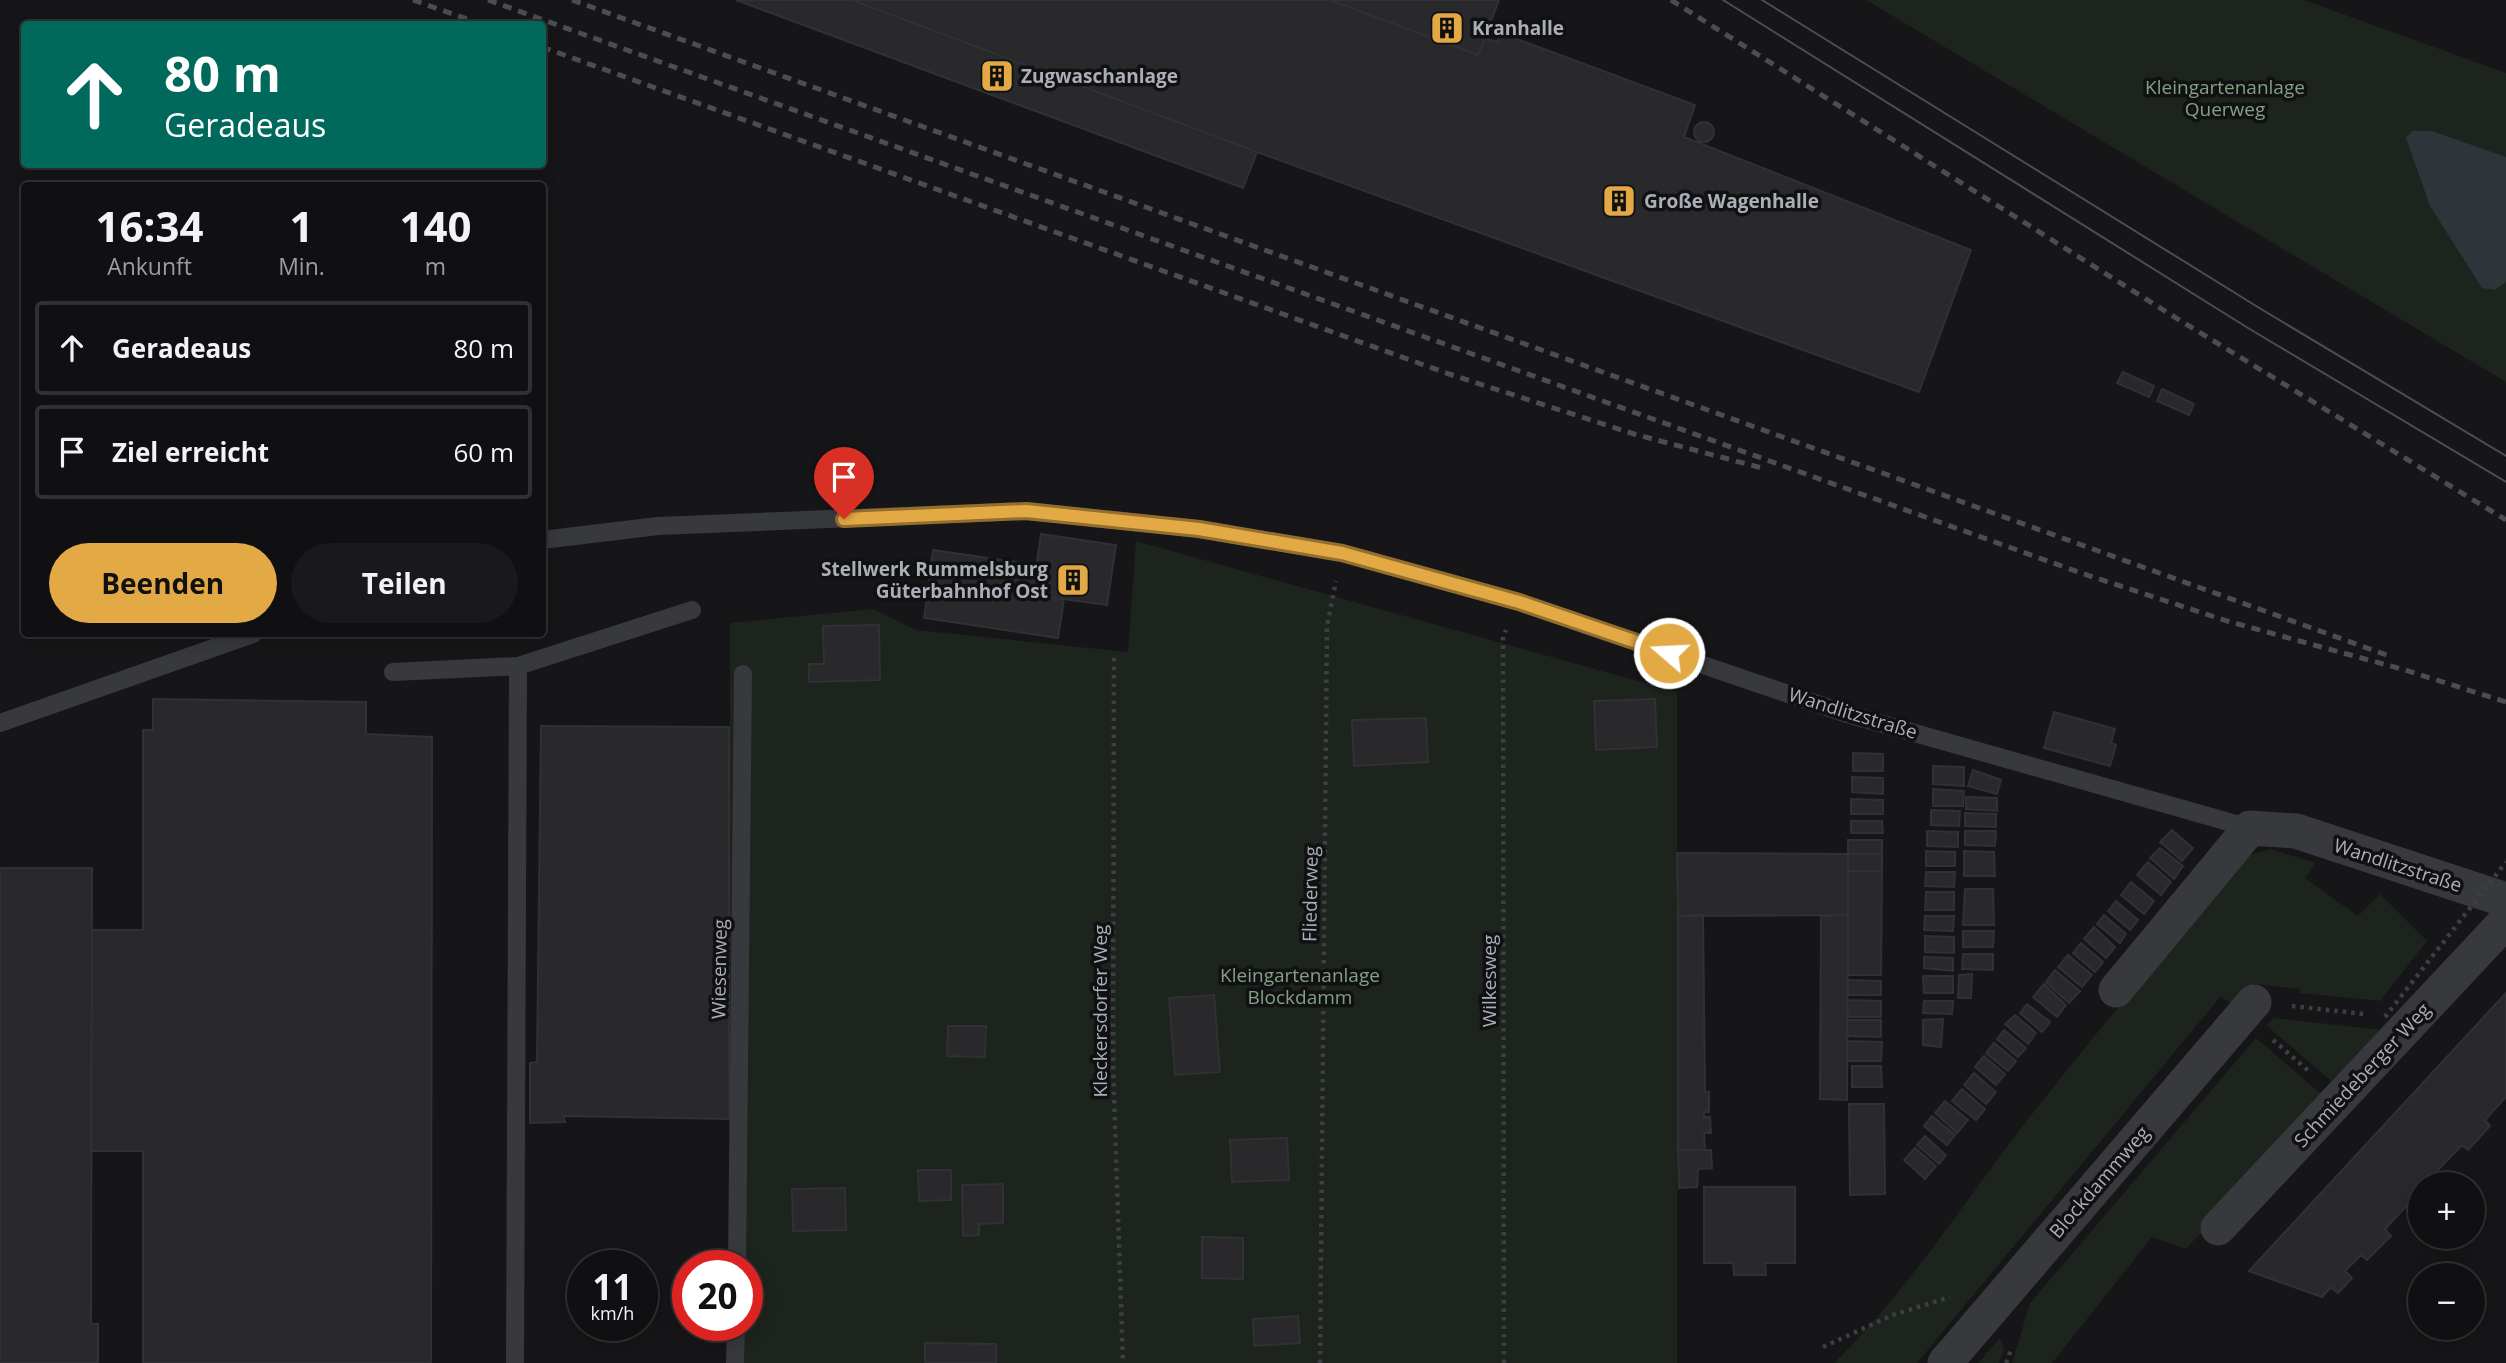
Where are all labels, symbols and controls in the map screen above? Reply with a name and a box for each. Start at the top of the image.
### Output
building icon: Kranhalle [1428,9,1466,47]
place label: Kranhalle [1472,15,1564,41]
text: 80 m [164,40,281,106]
icon: ahead [49,49,140,140]
building icon: Zugwaschanlage [978,57,1016,95]
place label: Zugwaschanlage [1021,63,1178,89]
park label: Kleingartenanlage Querweg [2145,74,2305,122]
text: Geradeaus [164,103,326,146]
building icon: Große Wagenhalle [1600,182,1638,220]
place label: Große Wagenhalle [1644,188,1819,214]
text: 16:34 [96,197,204,254]
text: 1 [289,197,314,254]
text: 140 [399,197,471,254]
text: Ankunft [107,250,192,282]
text: Min. [278,250,325,282]
text: m [425,250,446,282]
icon: ahead [53,329,91,367]
text: Geradeaus [112,330,251,366]
text: 80 m [453,330,514,366]
icon: arrive [53,433,91,471]
text: Ziel erreicht [112,434,269,470]
text: 60 m [453,434,514,470]
pin [814,447,874,519]
icon: arrive [825,458,863,496]
button: Beenden [49,543,277,623]
button: Teilen [291,543,518,623]
place label: Stellwerk Rummelsburg Güterbahnhof Ost [821,556,1048,604]
building icon: Stellwerk Rummelsburg Güterbahnhof Ost [1054,561,1092,599]
position arrow [1632,616,1706,690]
street label: Wandlitzstraße [1785,681,1921,745]
street label: Wandlitzstraße [2331,832,2465,898]
street label: Fliederweg [1296,846,1324,942]
street label: Wiesenweg [705,919,733,1019]
street label: Kleckersdorfer Weg [1087,925,1113,1097]
street label: Wilkesweg [1476,935,1502,1027]
park label: Kleingartenanlage Blockdamm [1220,962,1380,1010]
street label: Schmiedeberger Weg [2288,997,2436,1153]
street label: Blockdammweg [2043,1120,2155,1244]
map controls [2408,1172,2485,1340]
button: + [2408,1172,2485,1249]
speed limit sign: 20 [672,1250,763,1341]
text: 11 [592,1263,633,1310]
button: − [2408,1263,2485,1340]
text: km/h [591,1301,634,1325]

